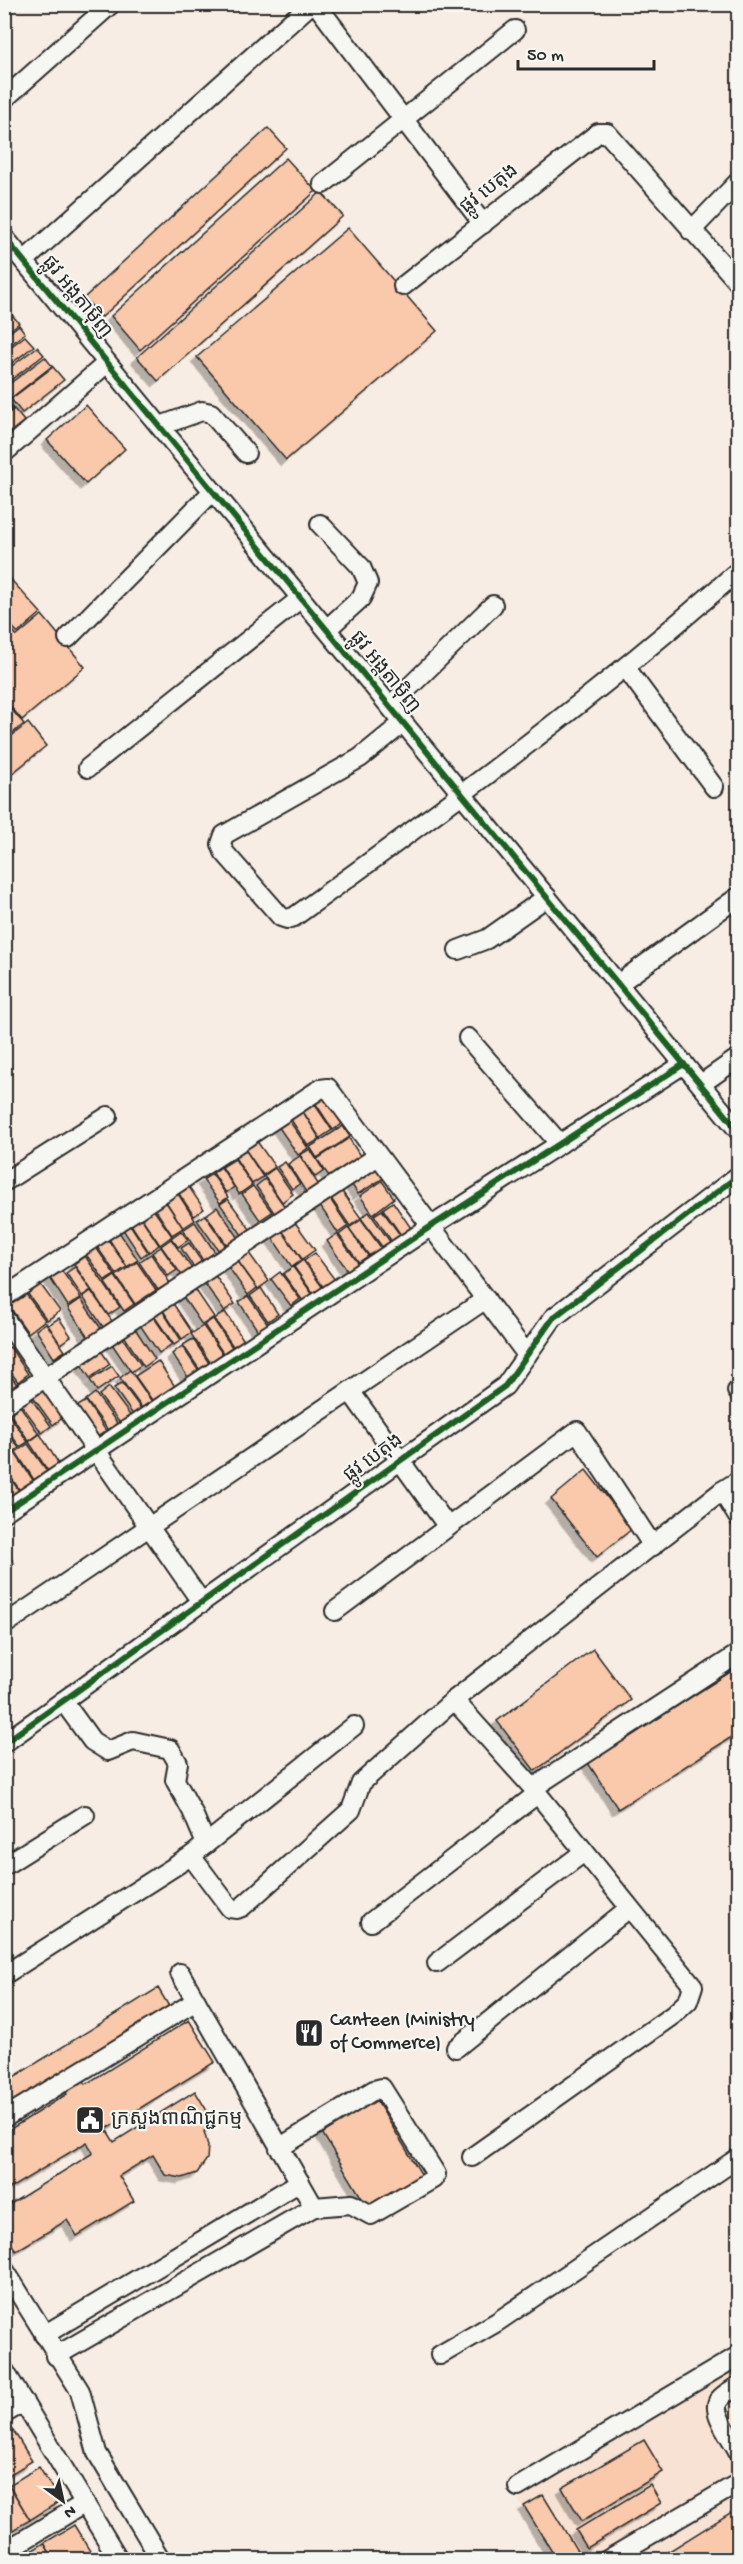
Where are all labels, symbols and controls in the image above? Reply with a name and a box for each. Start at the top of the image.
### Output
scale bar [518,33,654,71]
text: 50 m [527,46,564,67]
street label: ផ្លូវ បេតុង [456,160,526,223]
street label: ផ្លូវ អង្តតាម៉ិញ [33,250,119,346]
street label: ផ្លូវ អង្តតាម៉ិញ [341,625,427,721]
street label: ផ្លូវ បេតុង [340,1430,411,1491]
place label: Canteen (Ministry of Commerce) [330,2010,475,2056]
restaurant icon: Canteen (Ministry of Commerce) [293,2017,325,2049]
public building icon: ក្រសួងពាណិជ្ជកម្ម [74,2104,106,2136]
place label: ក្រសួងពាណិជ្ជកម្ម [111,2105,242,2132]
north arrow [33,2471,93,2531]
text: N [59,2500,79,2522]

